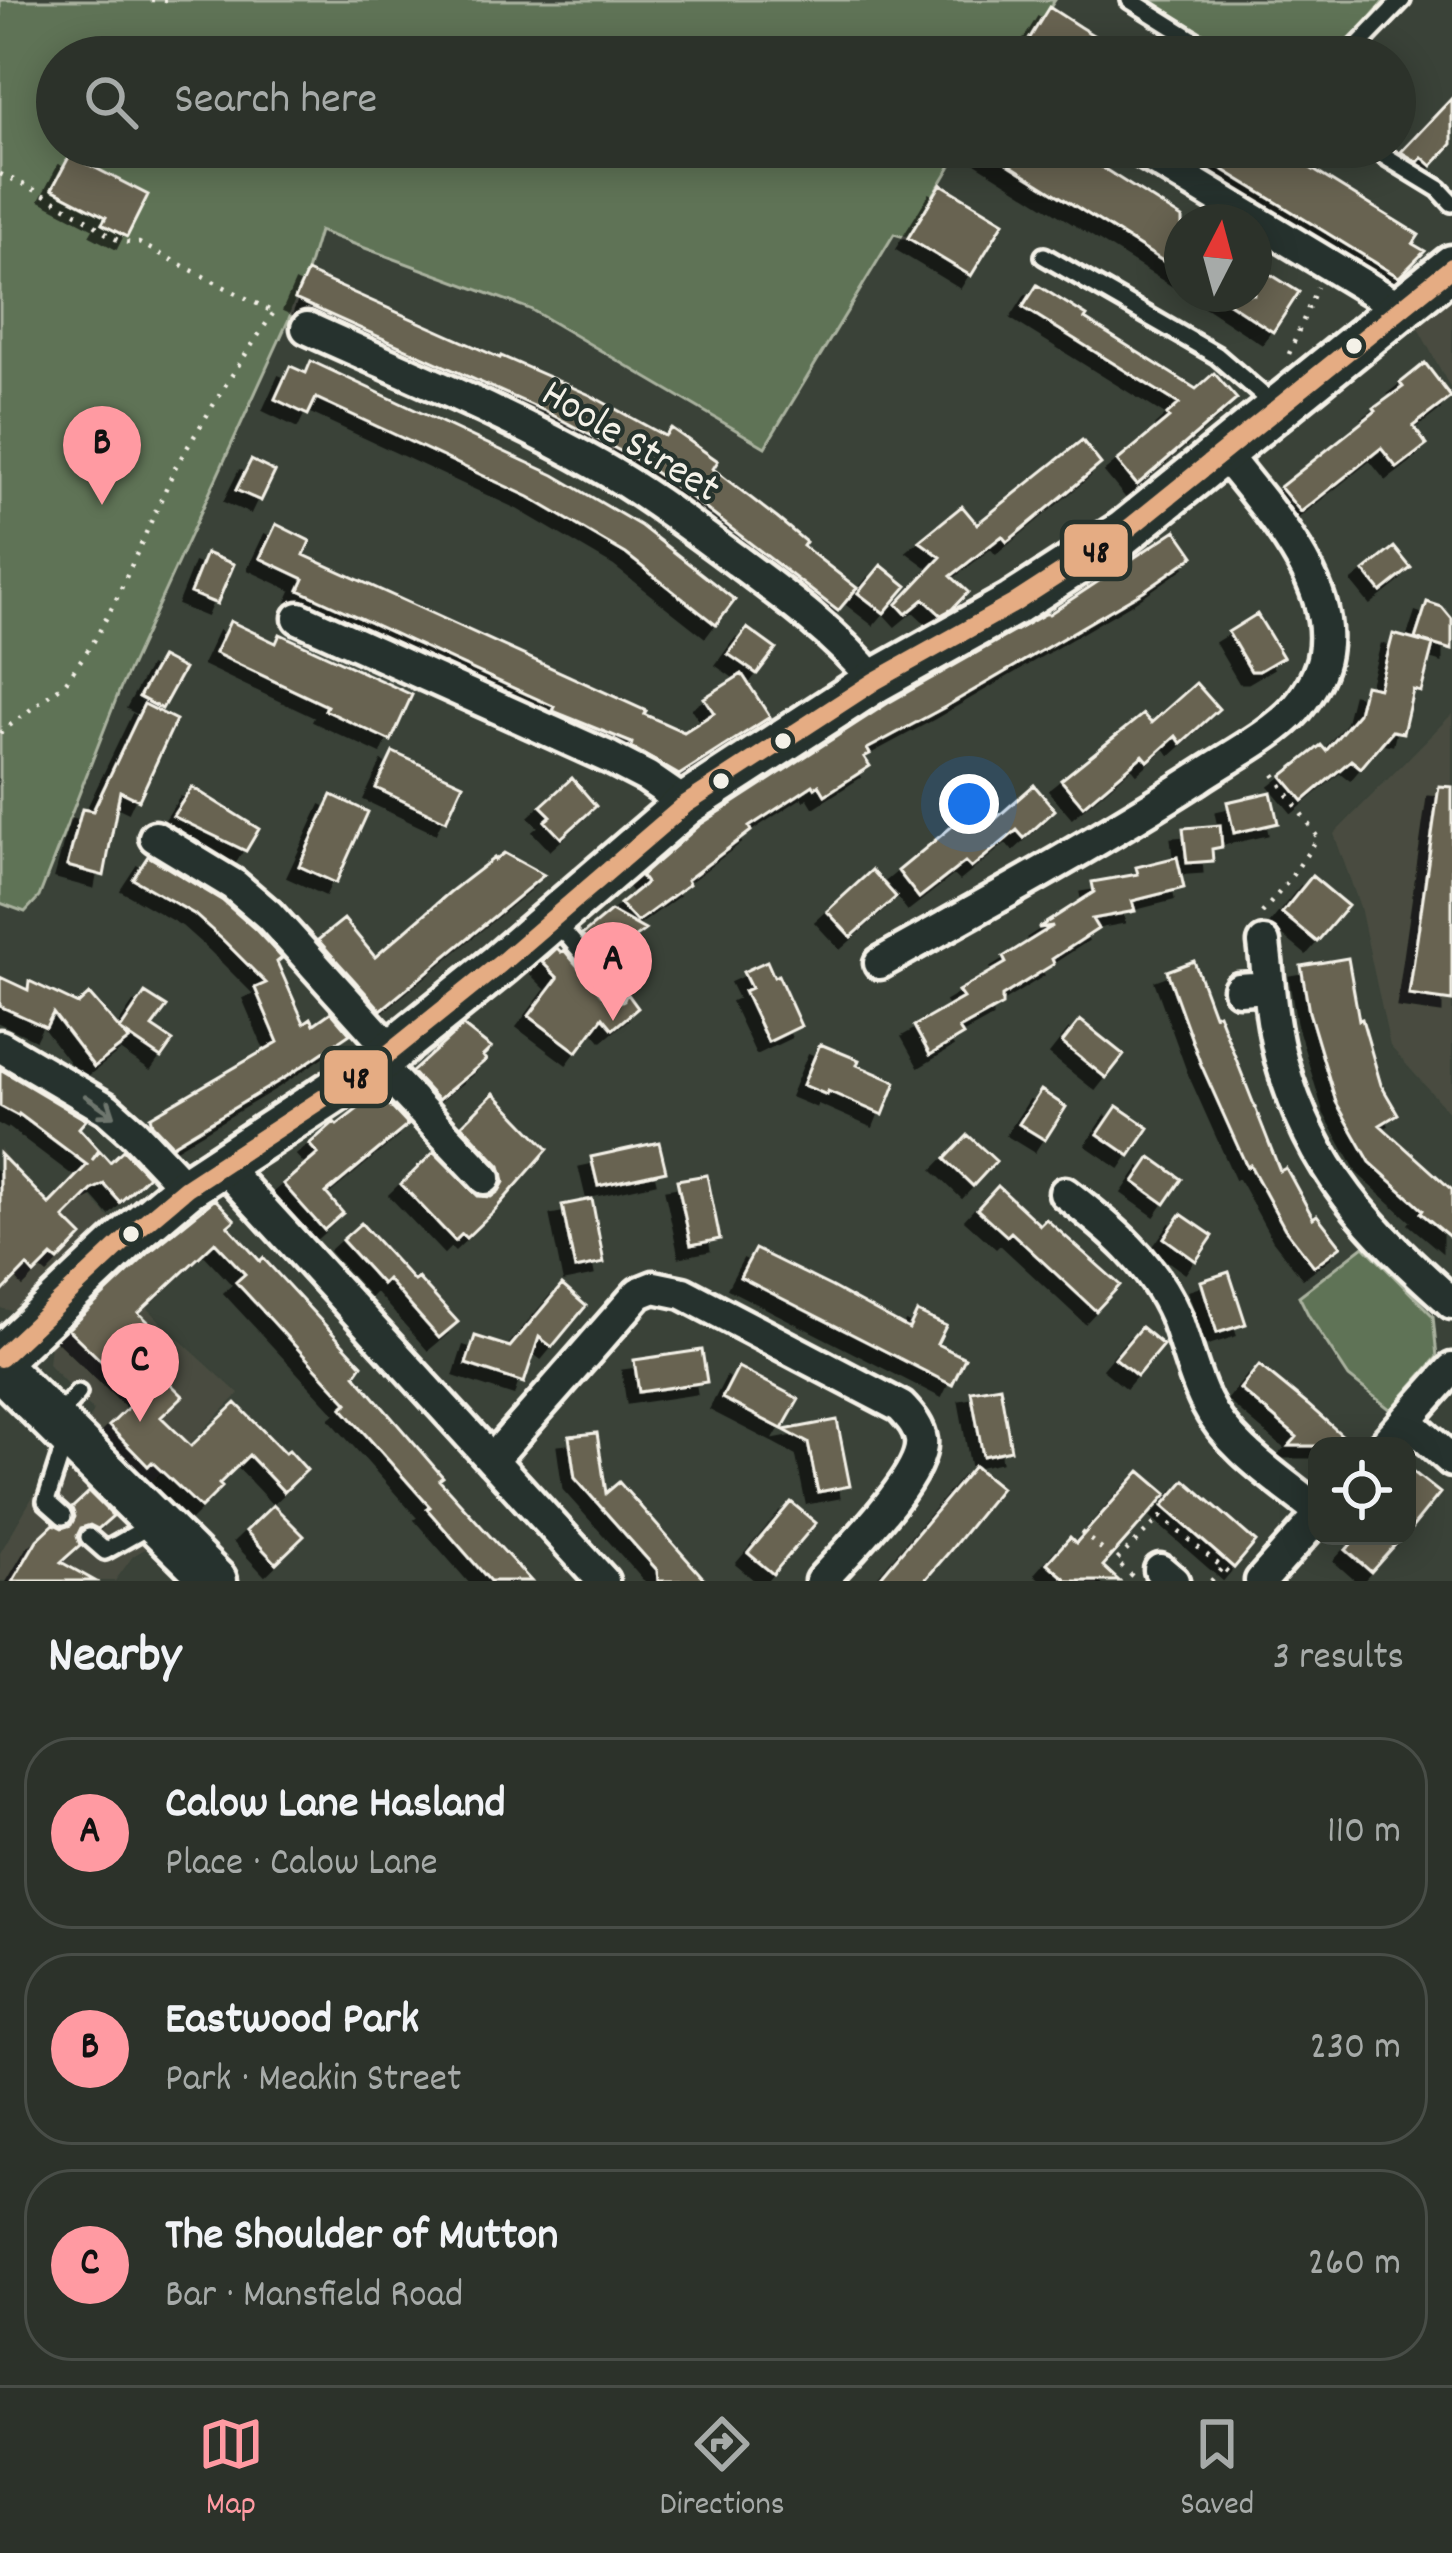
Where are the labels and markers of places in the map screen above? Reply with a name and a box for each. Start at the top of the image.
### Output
unlabelled marker [1343,335,1365,357]
pin: B [63,406,141,505]
unlabelled marker [772,730,794,752]
unlabelled marker [710,770,732,792]
pin: A [574,922,652,1021]
unlabelled marker [120,1223,142,1245]
pin: C [101,1323,179,1422]

